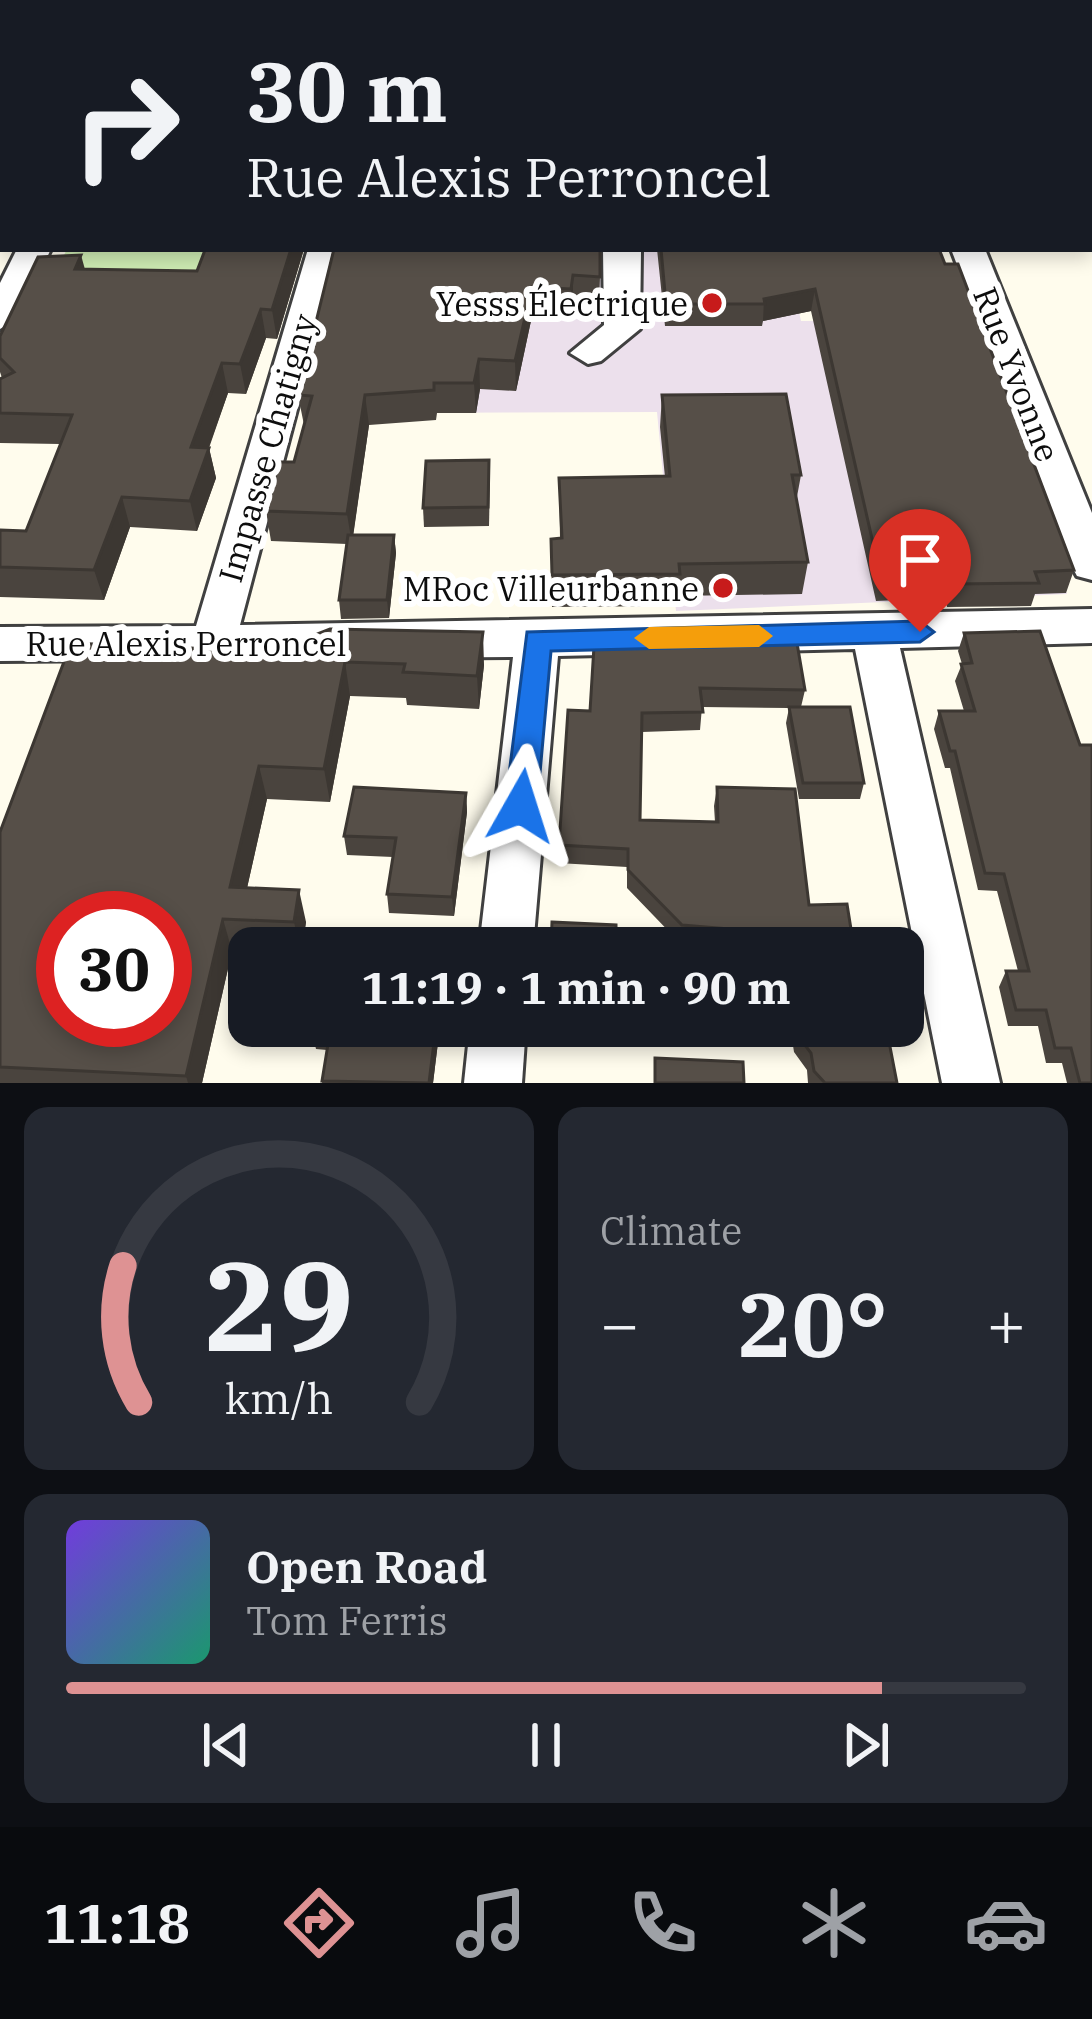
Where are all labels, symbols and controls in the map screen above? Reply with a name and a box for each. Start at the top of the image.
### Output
text: 30 m [246,36,448,145]
icon: right [48,48,204,204]
text: Rue Alexis Perroncel [246,142,771,212]
street label: Rue Yvonne [964,281,1070,467]
place label: Yesss Électrique [436,282,688,325]
marker: Yesss Électrique [699,290,725,316]
street label: Impasse Chatigny [208,309,326,587]
pin [869,509,971,632]
icon: arrive [887,527,953,593]
place label: MRoc Villeurbanne [403,567,699,610]
marker: MRoc Villeurbanne [710,575,736,601]
street label: Rue Alexis Perroncel [26,622,346,665]
position arrow [458,743,584,869]
speed limit sign: 30 [36,891,192,1047]
text: 11:19 · 1 min · 90 m [361,958,791,1016]
text: Climate [600,1205,742,1256]
text: 29 [204,1223,354,1385]
text: 20° [738,1265,888,1382]
text: − [600,1280,640,1366]
text: + [986,1280,1026,1366]
text: km/h [225,1369,333,1425]
text: Open Road [246,1537,487,1595]
text: Tom Ferris [246,1595,448,1646]
icon: previous [193,1712,259,1778]
icon: pause [513,1712,579,1778]
icon: next [833,1712,899,1778]
icon: directions [277,1881,361,1965]
icon: music [449,1881,533,1965]
icon: phone [621,1881,705,1965]
icon: climate [792,1881,876,1965]
icon: car [964,1881,1048,1965]
text: 11:18 [44,1888,190,1958]

